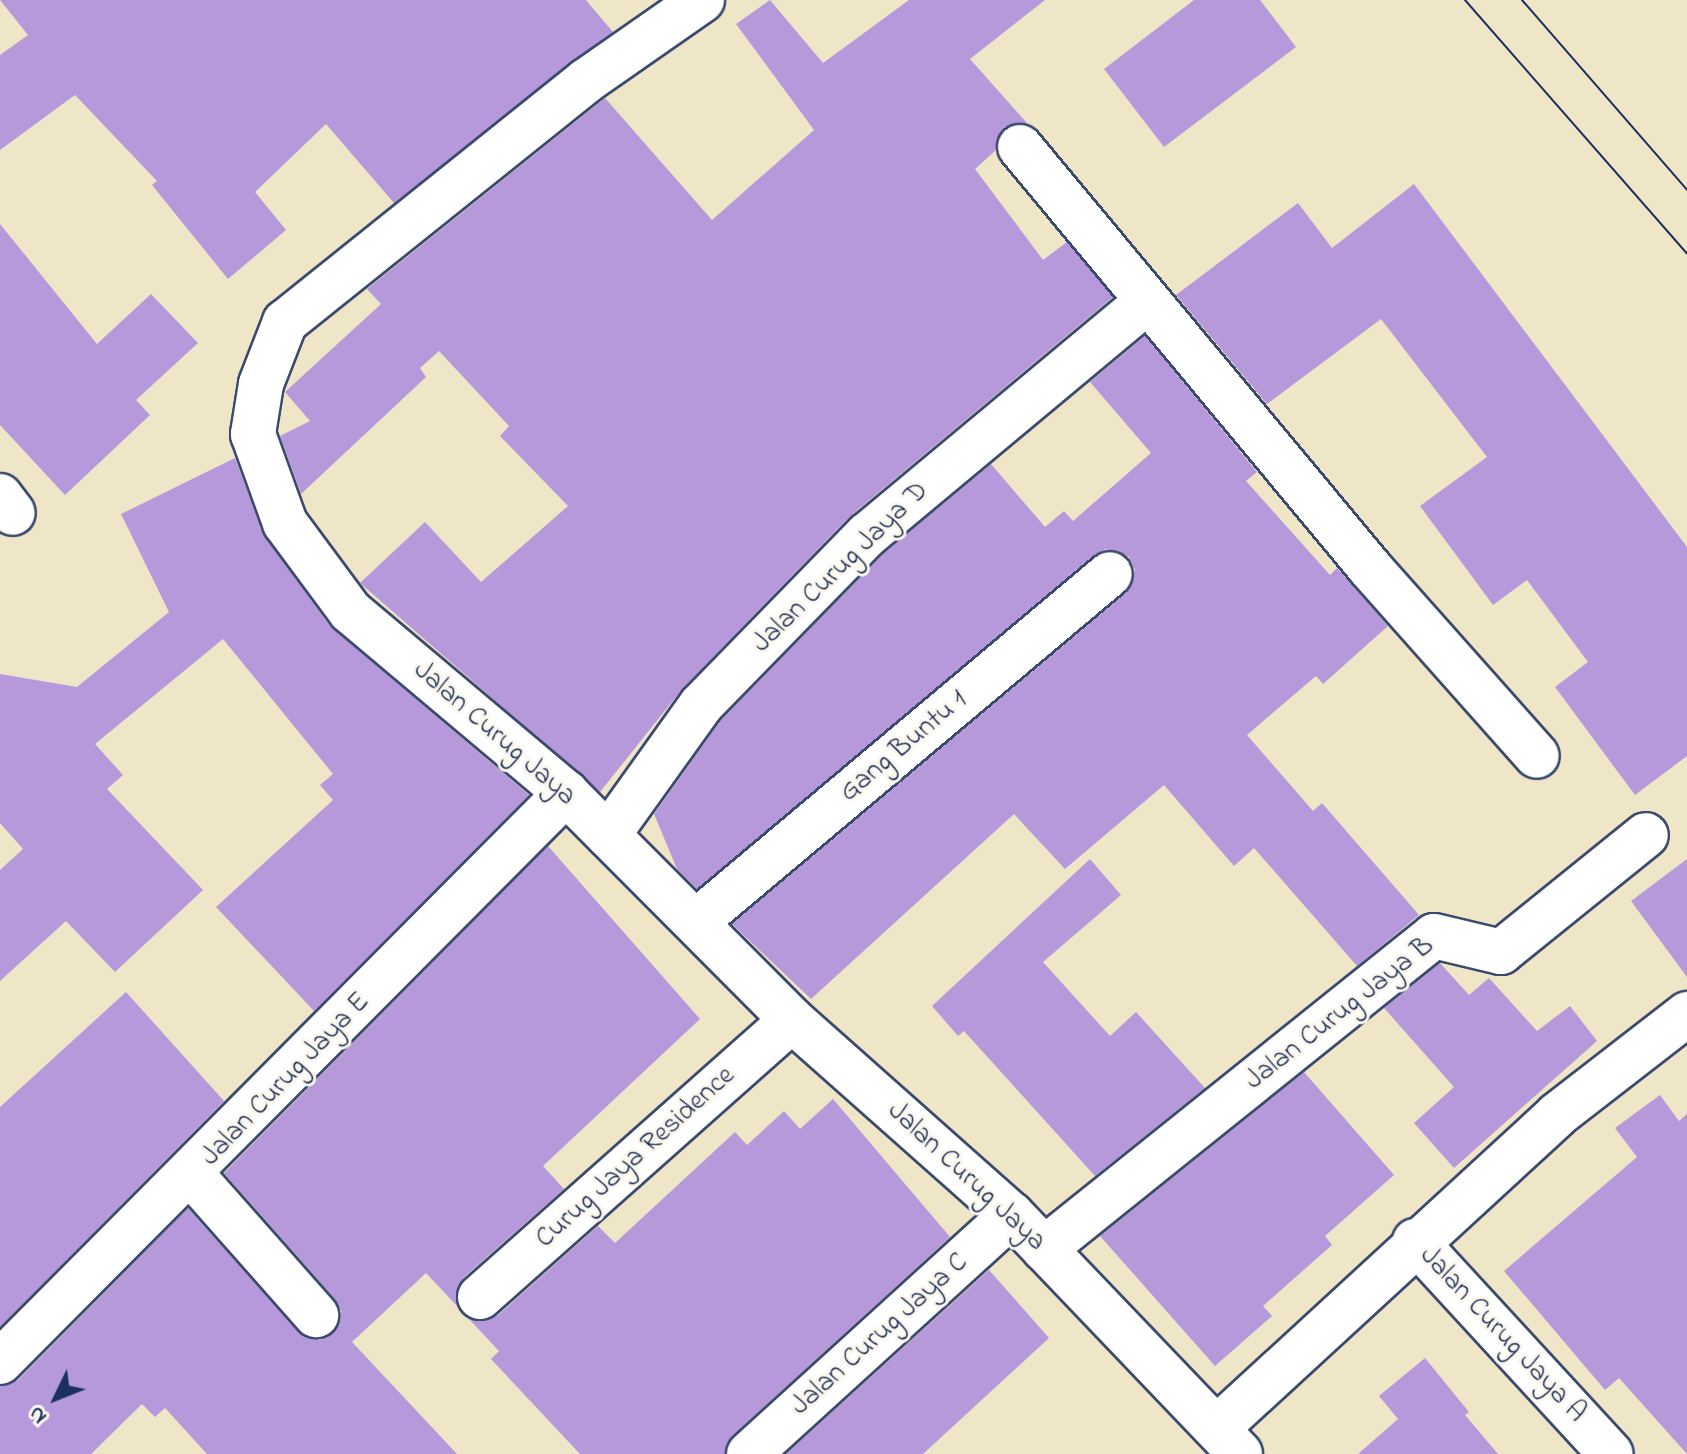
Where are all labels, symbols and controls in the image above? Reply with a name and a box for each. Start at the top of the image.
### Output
street label: Jalan Curug Jaya D [746,475,936,661]
street label: Jalan Curug Jaya [406,654,582,814]
street label: Gang Buntu 1 [833,684,975,810]
street label: Jalan Curug Jaya B [1239,930,1441,1098]
street label: Jalan Curug Jaya E [195,986,377,1174]
street label: Curug Jaya Residence [529,1060,743,1256]
street label: Jalan Curug Jaya [880,1095,1052,1259]
street label: Jalan Curug Jaya A [1412,1240,1592,1430]
street label: Jalan Curug Jaya C [784,1247,976,1423]
north arrow [16,1358,96,1438]
text: N [22,1398,55,1431]

